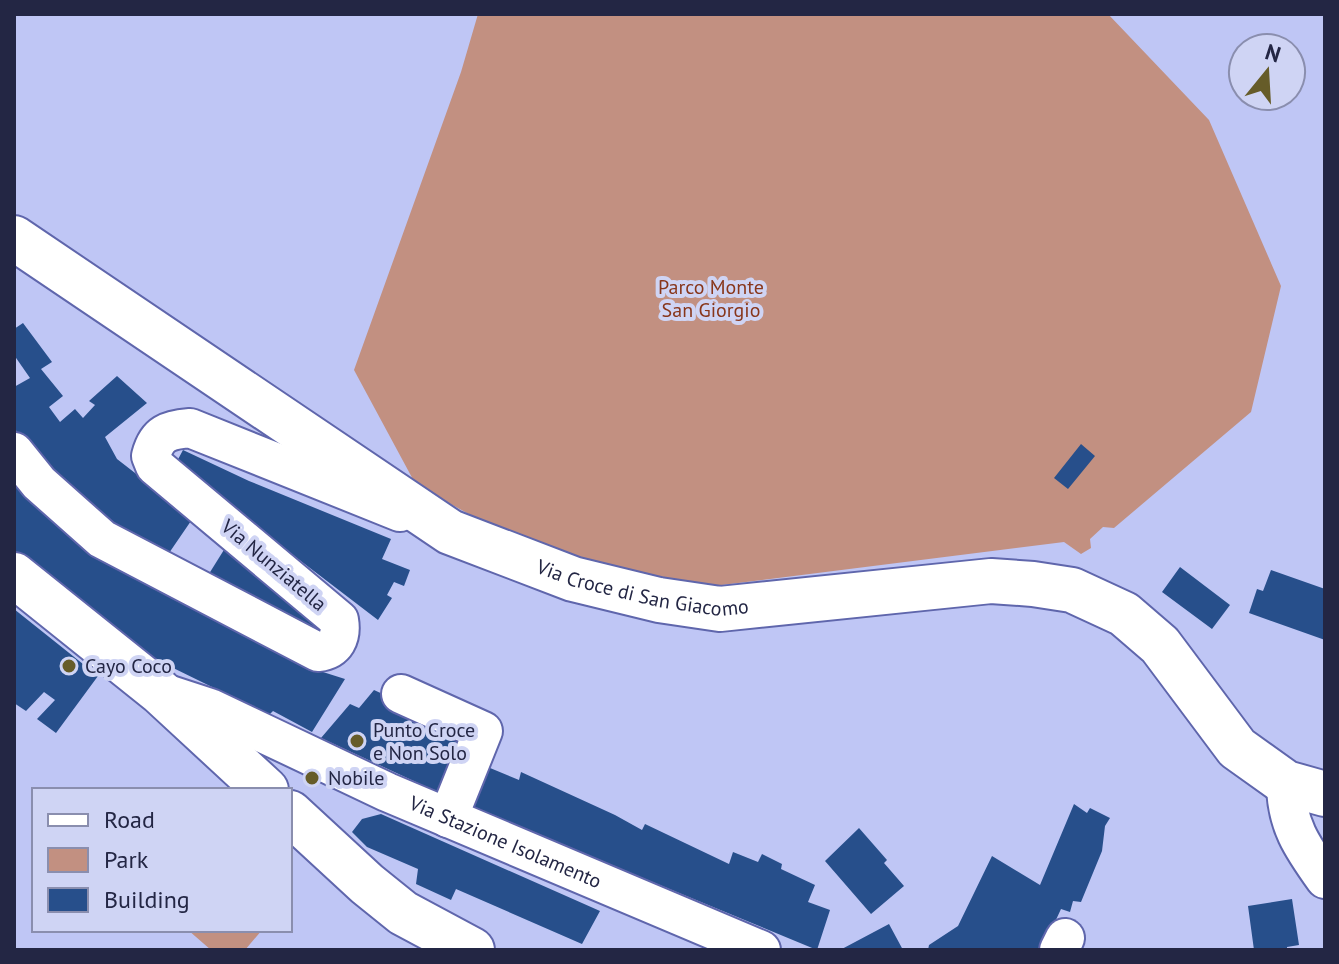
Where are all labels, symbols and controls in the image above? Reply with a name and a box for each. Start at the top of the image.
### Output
north arrow [1227,32,1307,112]
text: N [1262,37,1284,69]
park label: Parco Monte San Giorgio [658,274,764,323]
street label: Via Nunziatella [215,513,332,617]
street label: Via Croce di San Giacomo [532,553,750,622]
place label: Cayo Coco [85,653,172,679]
marker: Cayo Coco [60,657,78,675]
place label: Punto Croce e Non Solo [373,717,475,766]
marker: Punto Croce e Non Solo [348,732,366,750]
place label: Nobile [328,765,384,791]
marker: Nobile [303,769,321,787]
legend [32,788,292,932]
street label: Via Stazione Isolamento [404,790,605,894]
text: Road [104,804,155,835]
text: Park [104,844,149,875]
text: Building [104,884,190,915]

